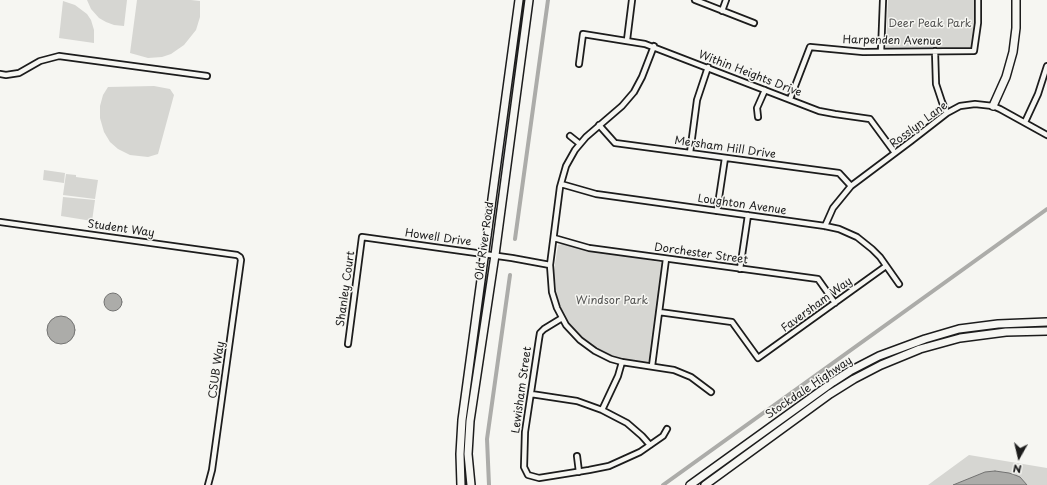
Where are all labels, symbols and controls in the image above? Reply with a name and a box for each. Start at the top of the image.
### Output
park label: Deer Peak Park [888,17,972,31]
street label: Harpenden Avenue [842,34,942,48]
street label: Within Heights Drive [697,48,803,100]
street label: Rosslyn Lane [888,99,950,151]
street label: Mersham Hill Drive [673,134,777,162]
street label: Loughton Avenue [697,192,787,218]
street label: Old River Road [473,201,497,281]
street label: Student Way [87,218,155,240]
street label: Howell Drive [404,227,472,249]
street label: Dorchester Street [653,241,749,267]
street label: Shanley Court [334,250,358,328]
street label: Faversham Way [779,275,855,335]
park label: Windsor Park [576,294,648,308]
street label: CSUB Way [206,340,228,400]
street label: Lewisham Street [509,346,535,434]
street label: Stockdale Highway [763,354,855,422]
north arrow [999,437,1039,477]
text: N [1012,460,1023,478]

